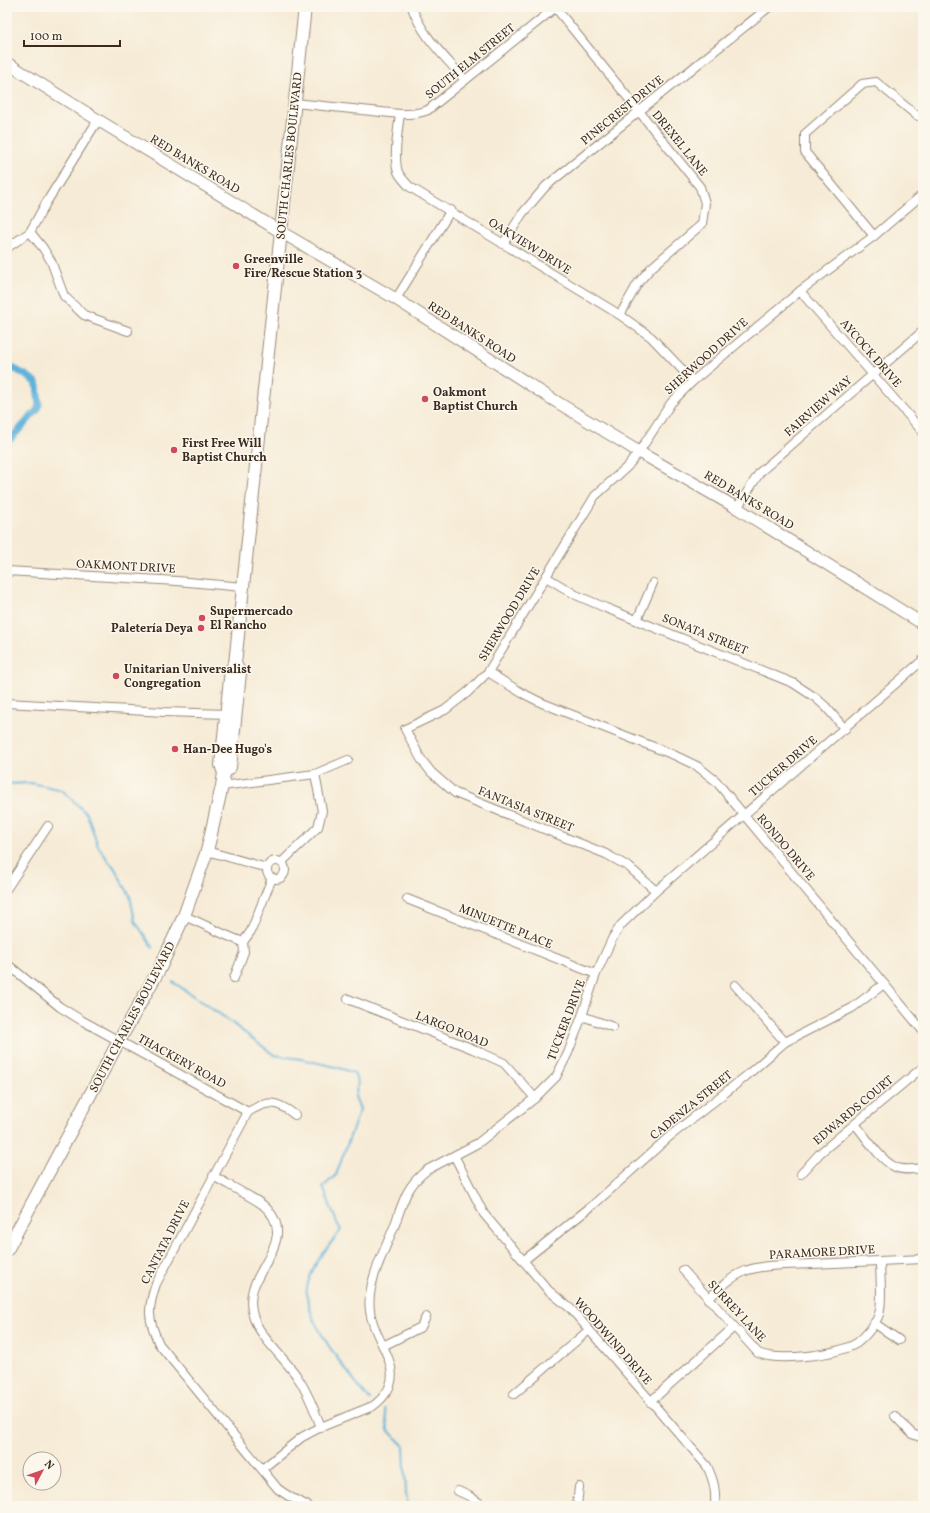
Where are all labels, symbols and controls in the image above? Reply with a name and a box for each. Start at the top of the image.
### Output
street label: SOUTH ELM STREET [422,20,519,103]
scale bar [24,22,120,48]
text: 100 m [30,29,63,45]
street label: SOUTH CHARLES BOULEVARD [273,71,307,241]
street label: PINECREST DRIVE [578,72,667,149]
street label: DREXEL LANE [648,108,711,180]
street label: RED BANKS ROAD [147,132,243,198]
street label: OAKVIEW DRIVE [485,215,574,279]
place label: Greenville Fire/Rescue Station 3 [244,252,362,282]
marker: Greenville Fire/Rescue Station 3 [231,261,241,271]
street label: RED BANKS ROAD [424,298,519,367]
street label: SHERWOOD DRIVE [661,315,752,399]
street label: AYCOCK DRIVE [836,316,904,391]
street label: FAIRVIEW WAY [781,373,856,441]
place label: Oakmont Baptist Church [433,385,518,415]
marker: Oakmont Baptist Church [420,394,430,404]
place label: First Free Will Baptist Church [182,436,267,466]
marker: First Free Will Baptist Church [169,445,179,455]
street label: RED BANKS ROAD [701,468,797,534]
street label: OAKMONT DRIVE [76,556,176,578]
street label: SHERWOOD DRIVE [475,564,544,665]
place label: Supermercado El Rancho [210,604,293,634]
street label: SONATA STREET [659,610,750,659]
marker: Supermercado El Rancho [197,613,207,623]
place label: Paletería Deya [111,621,193,637]
marker: Paletería Deya [196,623,206,633]
place label: Unitarian Universalist Congregation [124,662,252,692]
marker: Unitarian Universalist Congregation [111,671,121,681]
street label: TUCKER DRIVE [746,733,821,801]
place label: Han-Dee Hugo's [183,742,272,758]
marker: Han-Dee Hugo's [170,744,180,754]
street label: FANTASIA STREET [475,783,576,836]
street label: RONDO DRIVE [753,811,818,884]
street label: MINUETTE PLACE [456,901,555,953]
street label: SOUTH CHARLES BOULEVARD [86,939,180,1095]
street label: TUCKER DRIVE [544,978,590,1063]
street label: LARGO ROAD [413,1008,491,1052]
street label: THACKERY ROAD [135,1031,229,1093]
street label: CADENZA STREET [647,1068,736,1144]
street label: EDWARDS COURT [810,1073,897,1149]
street label: CANTATA DRIVE [138,1198,194,1287]
street label: PARAMORE DRIVE [769,1242,875,1264]
street label: SURREY LANE [703,1277,769,1346]
street label: WOODWIND DRIVE [570,1295,655,1389]
north arrow [22,1451,62,1491]
text: N [40,1457,57,1473]

